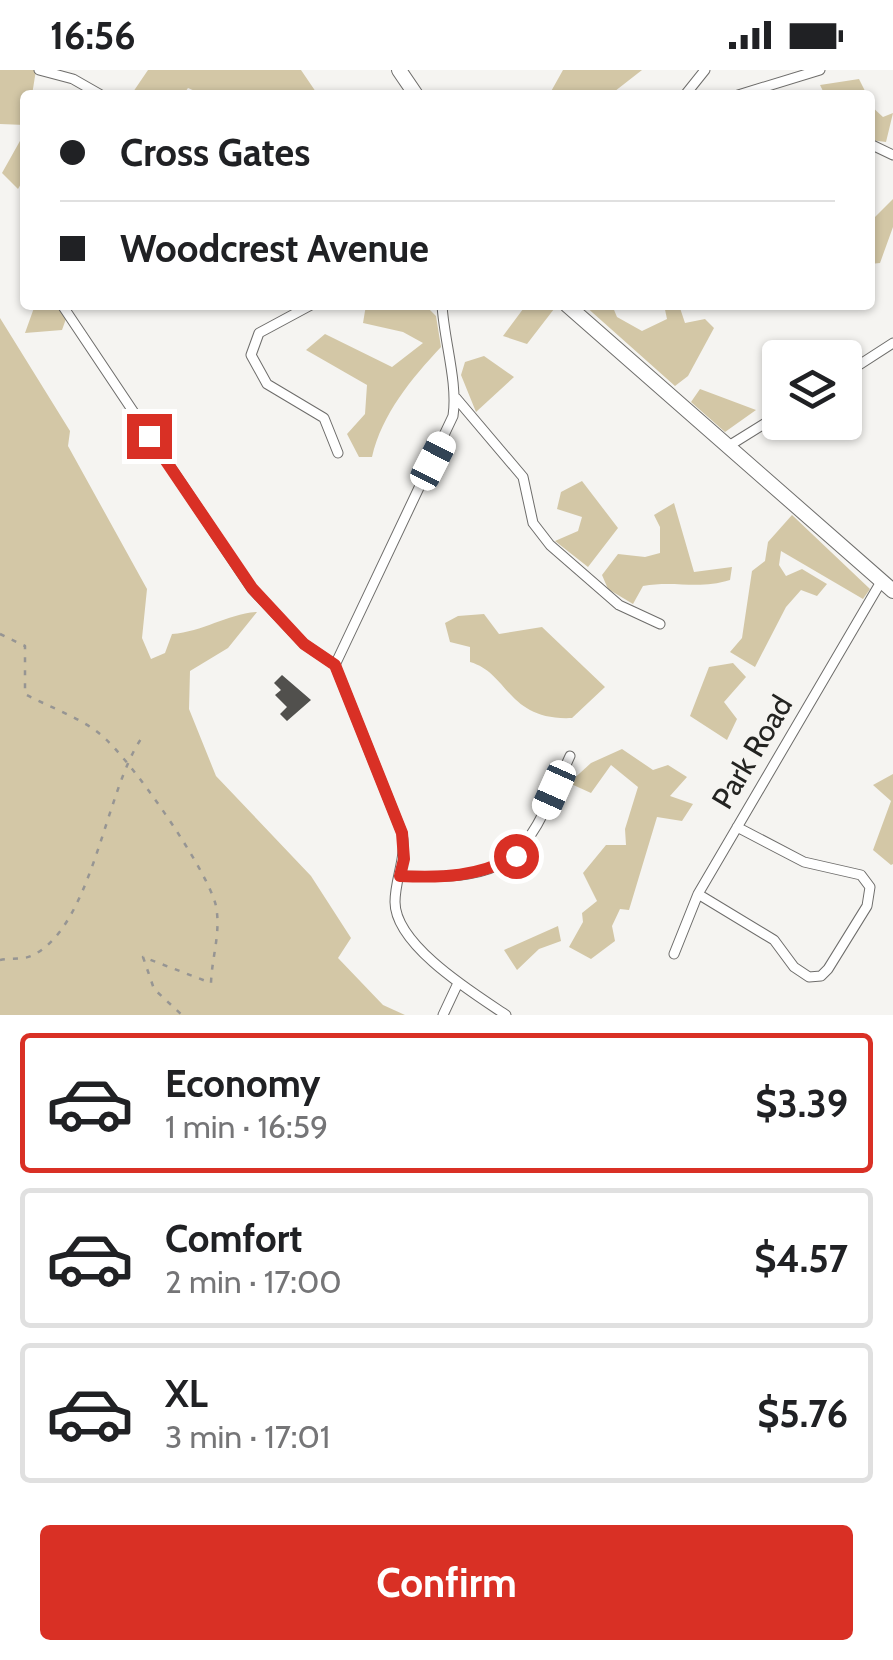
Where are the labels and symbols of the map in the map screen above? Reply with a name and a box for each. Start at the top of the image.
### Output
route end [127,414,172,459]
car [406,427,460,495]
street label: Park Road [704,689,800,815]
car [528,756,580,824]
route start [494,834,539,879]

